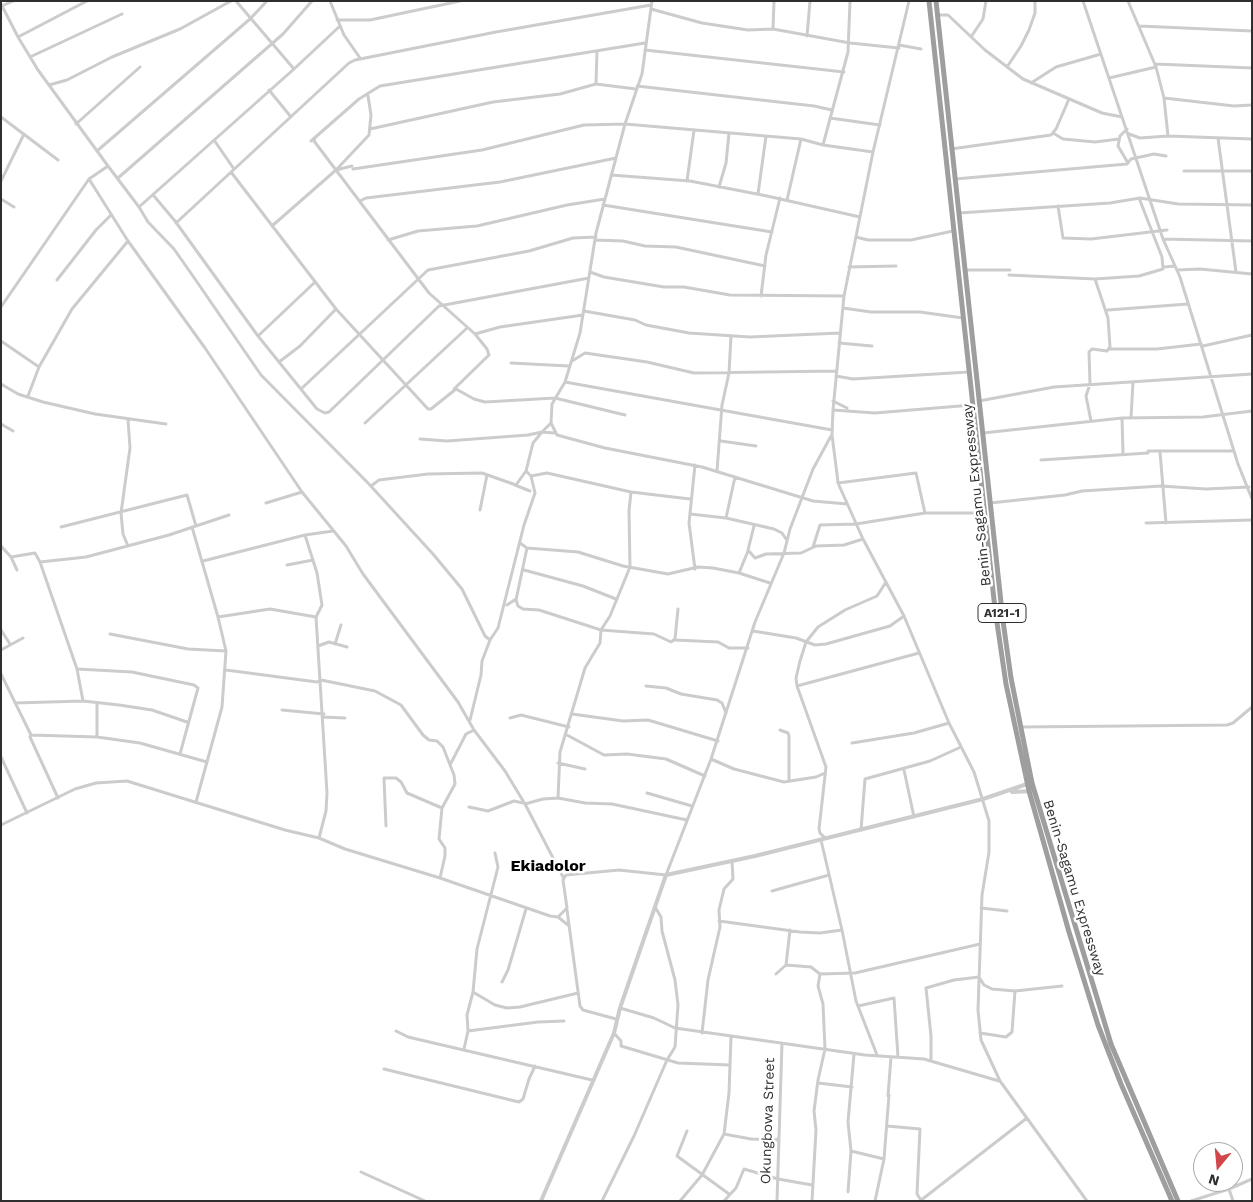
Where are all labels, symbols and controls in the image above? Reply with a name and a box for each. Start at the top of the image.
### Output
street label: Benin-Sagamu Expressway [959,403,995,587]
road number: A121-1 [978,604,1026,622]
street label: Benin-Sagamu Expressway [1039,798,1109,978]
district label: Ekiadolor [510,856,586,876]
street label: Okungbowa Street [757,1058,779,1184]
north arrow [1193,1142,1243,1192]
text: N [1207,1171,1221,1190]

